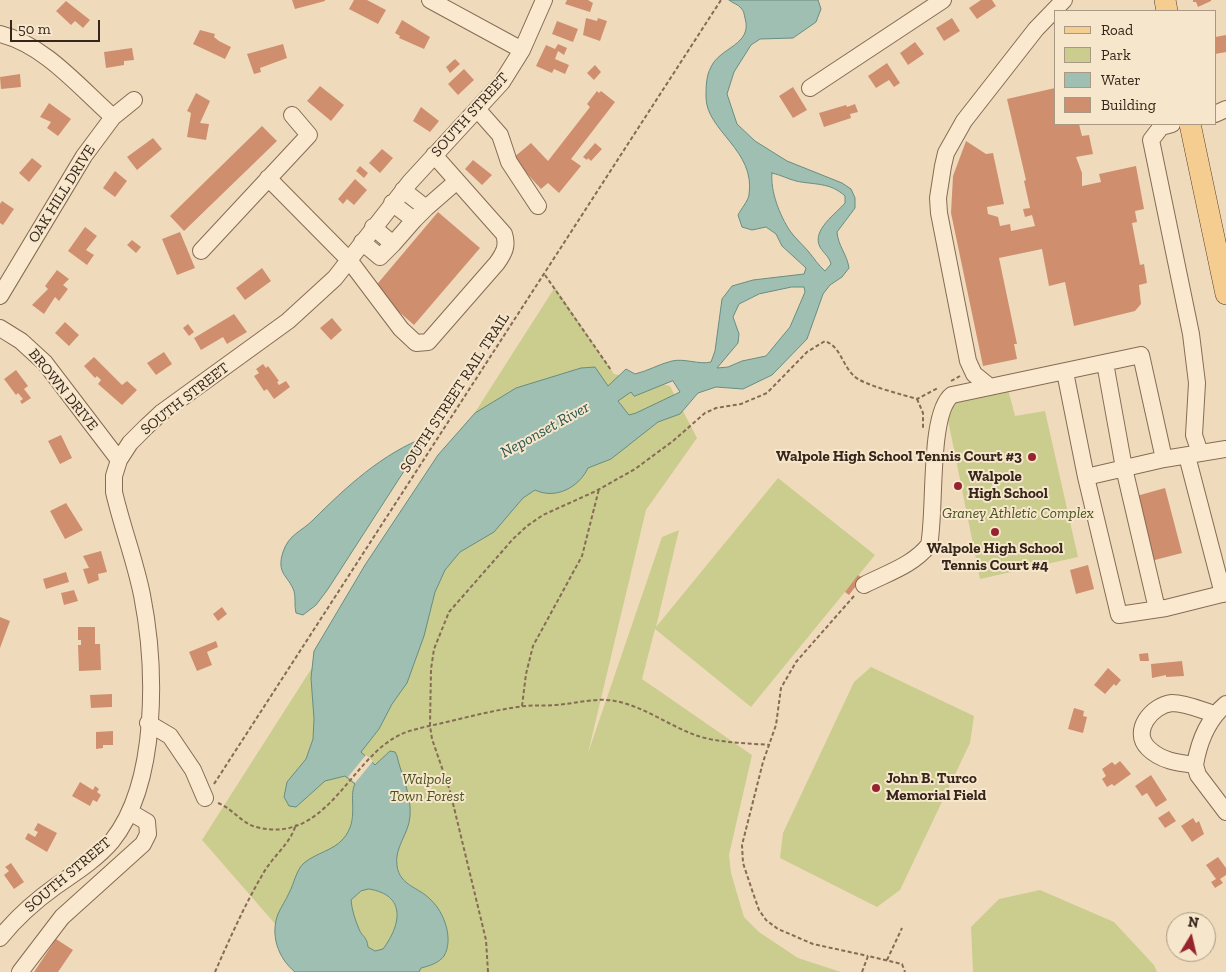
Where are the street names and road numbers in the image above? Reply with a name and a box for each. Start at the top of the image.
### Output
street label: SOUTH STREET [427,69,513,161]
street label: OAK HILL DRIVE [25,142,99,246]
street label: SOUTH STREET RAIL TRAIL [396,310,514,476]
street label: BROWN DRIVE [24,345,102,435]
street label: SOUTH STREET [137,359,233,439]
street label: SOUTH STREET [21,834,115,916]

